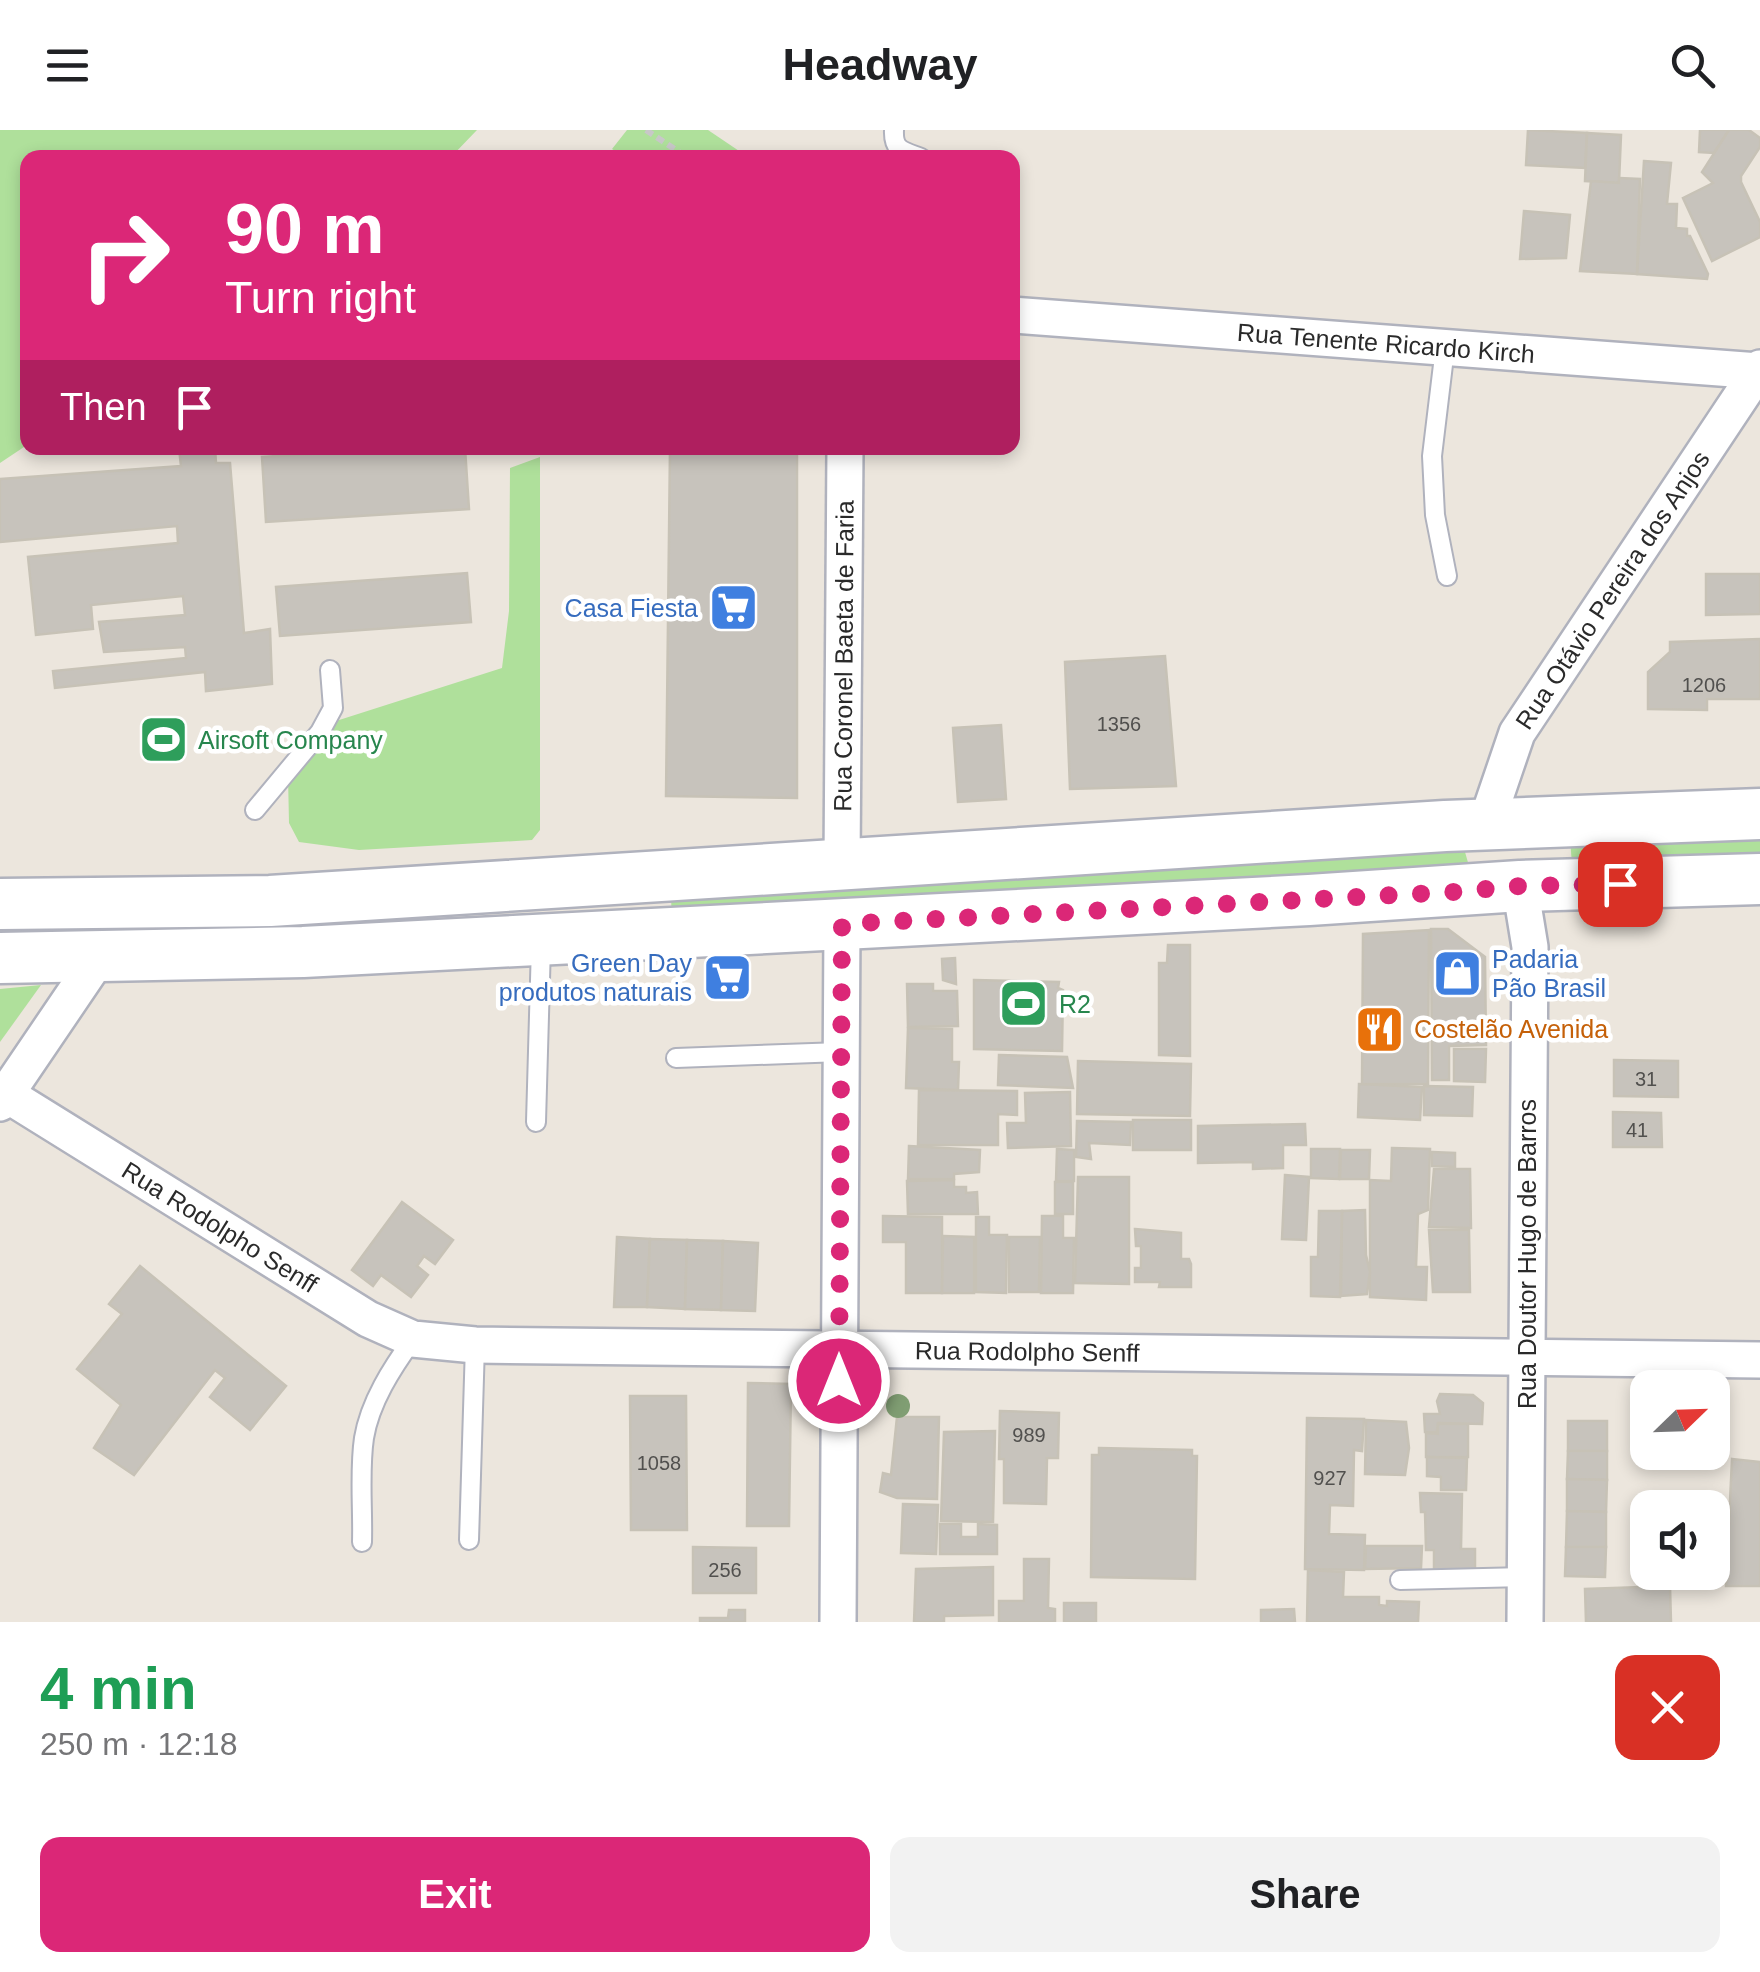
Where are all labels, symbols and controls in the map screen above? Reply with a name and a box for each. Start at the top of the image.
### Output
icon: menu [40,38,95,93]
icon: search [1665,38,1720,93]
text: Headway [782,39,978,90]
icon: right [60,190,190,320]
text: 90 m [225,190,385,268]
text: Turn right [225,272,416,323]
street label: Rua Tenente Ricardo Kirch [1236,318,1536,368]
icon: arrive [167,380,222,435]
text: Then [60,386,147,428]
street label: Rua Otávio Pereira dos Anjos [1510,446,1715,734]
street label: Rua Coronel Baeta de Faria [828,500,859,812]
supermarket icon: Casa Fiesta [707,582,759,634]
place label: Casa Fiesta [565,594,698,622]
house number: 1206 [1682,674,1726,696]
house number: 1356 [1097,713,1141,735]
sports icon: Airsoft Company [137,714,189,766]
place label: Airsoft Company [198,726,383,754]
pin [1578,842,1663,927]
icon: arrive [1593,857,1648,912]
place label: Padaria Pão Brasil [1492,945,1606,1002]
shop icon: Padaria Pão Brasil [1431,947,1483,999]
place label: Green Day produtos naturais [499,949,692,1006]
supermarket icon: Green Day produtos naturais [701,951,753,1003]
sports icon: R2 [998,978,1050,1030]
place label: R2 [1059,990,1091,1018]
restaurant icon: Costelão Avenida [1353,1003,1405,1055]
place label: Costelão Avenida [1414,1015,1608,1043]
house number: 31 [1635,1068,1657,1090]
street label: Rua Doutor Hugo de Barros [1513,1099,1541,1409]
house number: 41 [1626,1119,1648,1141]
street label: Rua Rodolpho Senff [117,1156,323,1298]
position arrow [787,1329,891,1433]
street label: Rua Rodolpho Senff [915,1336,1140,1367]
north arrow [1630,1370,1730,1470]
map controls [1630,1370,1730,1590]
house number: 989 [1012,1424,1046,1446]
house number: 1058 [637,1452,681,1474]
house number: 927 [1313,1467,1347,1489]
button: sound [1630,1490,1730,1590]
house number: 256 [708,1559,742,1581]
text: 4 min [40,1655,197,1722]
button: close [1615,1655,1720,1760]
text: 250 m · 12:18 [40,1726,237,1762]
button: Exit [40,1837,870,1952]
button: Share [890,1837,1720,1952]

